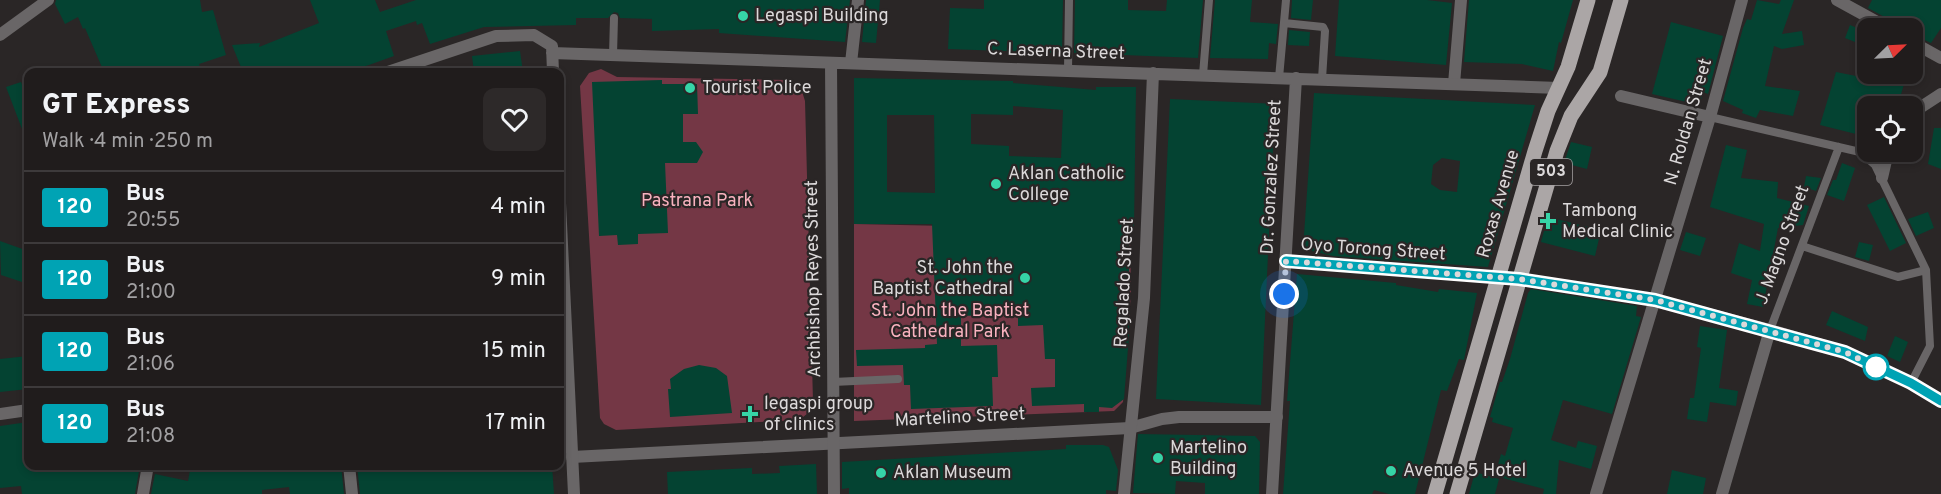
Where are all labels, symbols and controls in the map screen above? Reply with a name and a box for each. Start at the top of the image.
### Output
place label: Legaspi Building [755,5,889,28]
marker: Legaspi Building [736,9,750,23]
north arrow [1857,18,1923,84]
map controls [1857,18,1923,162]
street label: C. Laserna Street [987,38,1125,66]
street label: N. Roldan Street [1660,56,1718,188]
place label: Tourist Police [702,77,812,100]
marker: Tourist Police [683,81,697,95]
text: GT Express [42,88,190,124]
button: heart [483,88,546,151]
button: locate [1857,96,1923,162]
street label: Dr. Gonzalez Street [1256,99,1288,255]
text: Walk · 4 min · 250 m [42,129,213,155]
street label: Roxas Avenue [1473,147,1525,261]
road number: 503 [1530,159,1572,185]
place label: Aklan Catholic College [1008,163,1125,207]
marker: Aklan Catholic College [989,177,1003,191]
street label: Archbishop Reyes Street [801,180,827,378]
text: Bus [126,181,165,208]
street label: J. Magno Street [1751,182,1815,308]
park label: Pastrana Park [641,190,753,213]
text: 120 [57,194,93,221]
text: 4 min [491,194,546,221]
place label: Tambong Medical Clinic [1562,200,1673,244]
text: 20:55 [126,208,180,234]
marker: Tambong Medical Clinic [1539,212,1557,230]
street label: Regalado Street [1110,218,1140,348]
street label: Oyo Torong Street [1300,233,1446,267]
text: Bus [126,253,165,280]
place label: St. John the Baptist Cathedral [872,257,1013,301]
text: 120 [57,266,93,293]
text: 9 min [491,266,546,293]
marker: St. John the Baptist Cathedral [1018,271,1032,285]
your location [1269,279,1299,309]
text: 21:00 [126,280,176,306]
park label: St. John the Baptist Cathedral Park [871,300,1029,344]
text: Bus [126,325,165,352]
text: 120 [57,338,93,365]
text: 15 min [482,338,546,365]
text: 21:06 [126,352,175,378]
unlabelled marker [1863,354,1889,380]
place label: legaspi group of clinics [764,393,873,437]
text: Bus [126,397,165,424]
street label: Martelino Street [894,403,1026,433]
marker: legaspi group of clinics [741,405,759,423]
text: 120 [57,410,93,437]
text: 17 min [486,410,546,437]
text: 21:08 [126,424,175,450]
place label: Martelino Building [1170,437,1247,481]
marker: Martelino Building [1151,451,1165,465]
place label: Avenue 5 Hotel [1403,460,1526,483]
place label: Aklan Museum [893,462,1012,485]
marker: Avenue 5 Hotel [1384,464,1398,478]
marker: Aklan Museum [874,466,888,480]

